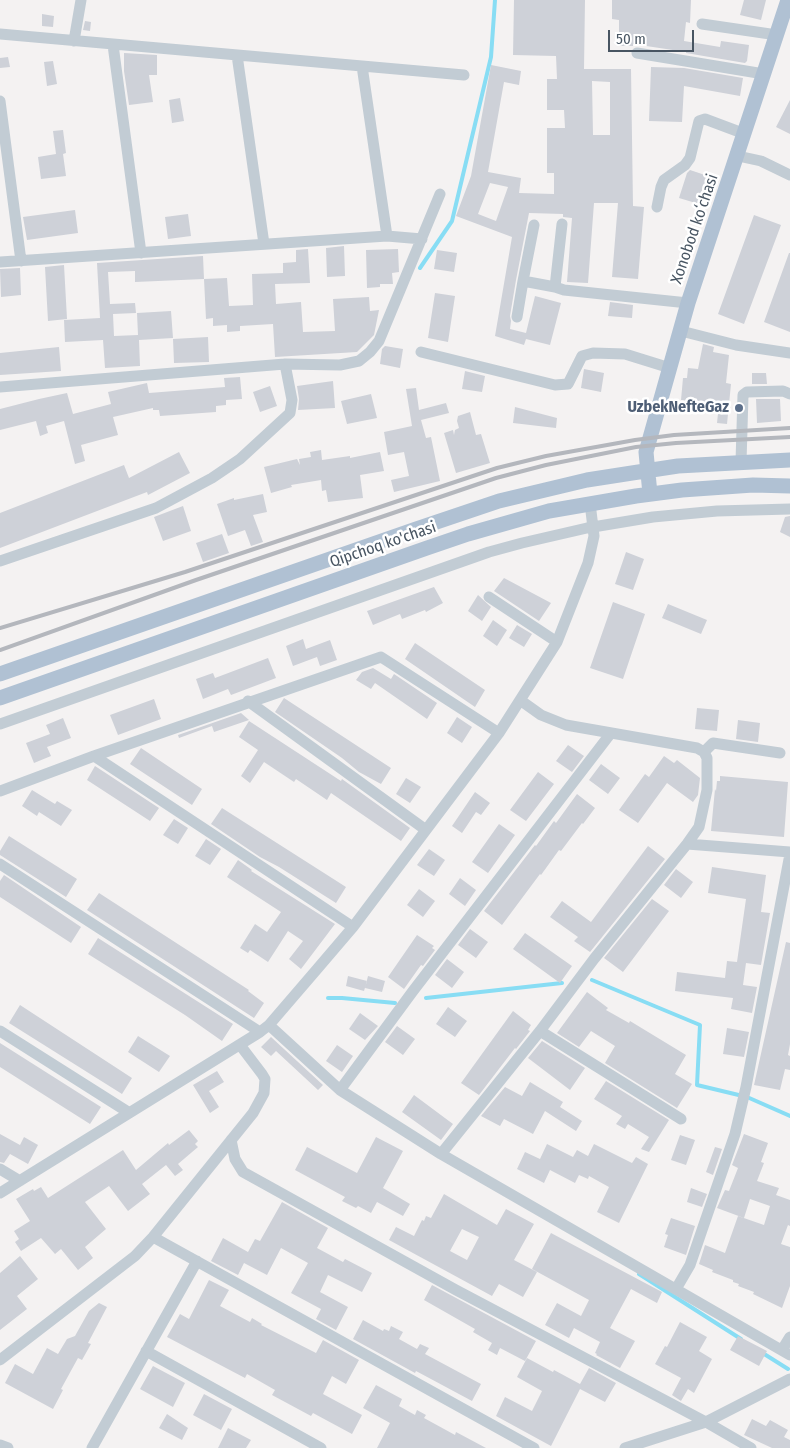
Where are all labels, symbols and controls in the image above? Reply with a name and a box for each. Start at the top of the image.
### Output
scale bar [610,20,696,52]
text: 50 m [616,30,646,48]
street label: Xonobod koʻchasi [667,172,723,286]
place label: UzbekNefteGaz [628,398,729,418]
marker: UzbekNefteGaz [733,402,745,414]
street label: Qipchoq ko'chasi [327,518,439,572]

